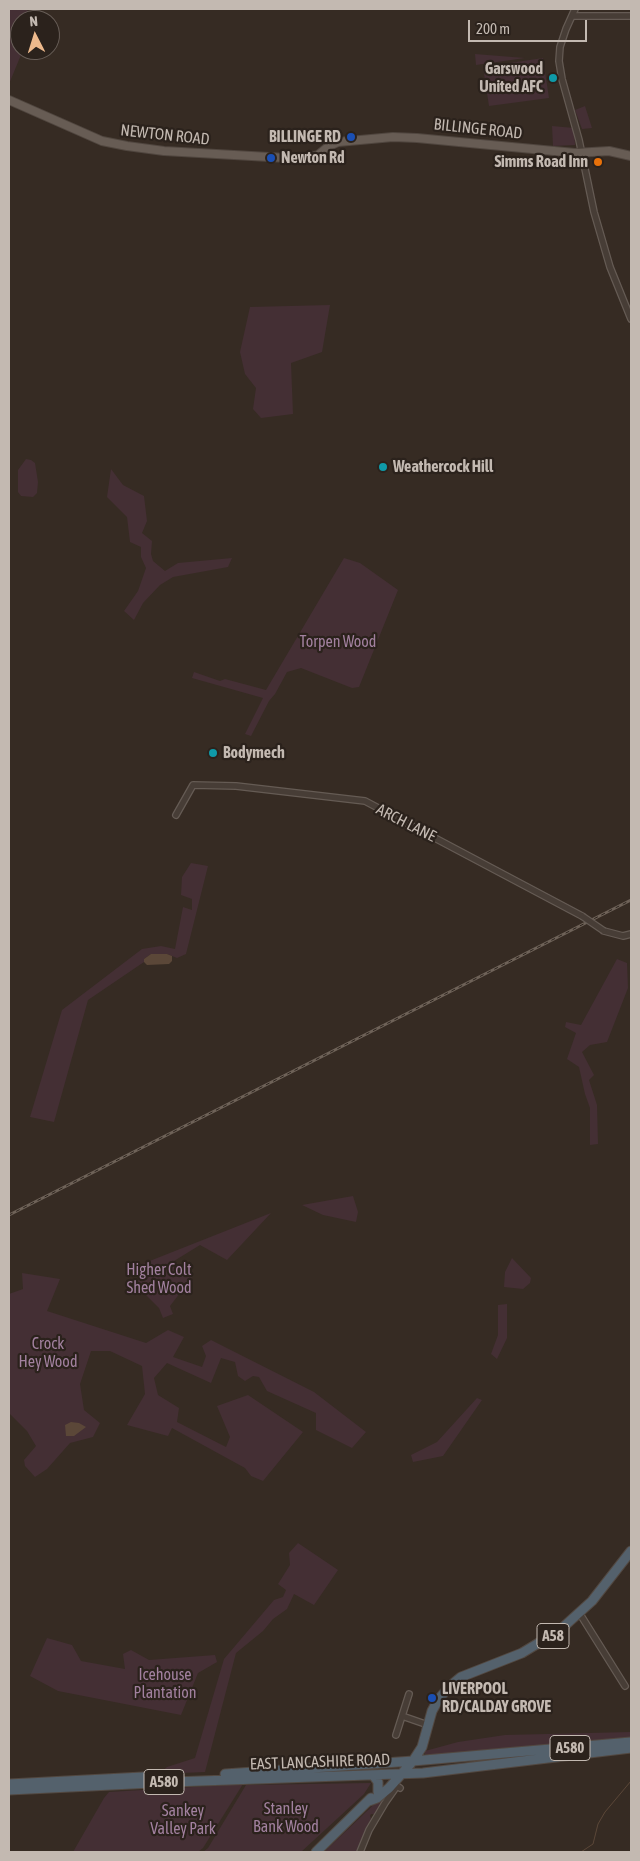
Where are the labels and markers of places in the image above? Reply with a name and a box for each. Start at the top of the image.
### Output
place label: Garswood United AFC [479,59,543,97]
marker: Garswood United AFC [547,72,559,84]
place label: BILLINGE RD [269,127,341,147]
marker: BILLINGE RD [345,131,357,143]
place label: Newton Rd [281,148,345,168]
marker: Newton Rd [265,152,277,164]
place label: Simms Road Inn [494,152,588,172]
marker: Simms Road Inn [592,156,604,168]
place label: Weathercock Hill [393,457,493,477]
marker: Weathercock Hill [377,461,389,473]
place label: Bodymech [223,743,285,763]
marker: Bodymech [207,747,219,759]
place label: LIVERPOOL RD/CALDAY GROVE [442,1679,551,1717]
marker: LIVERPOOL RD/CALDAY GROVE [426,1692,438,1704]

